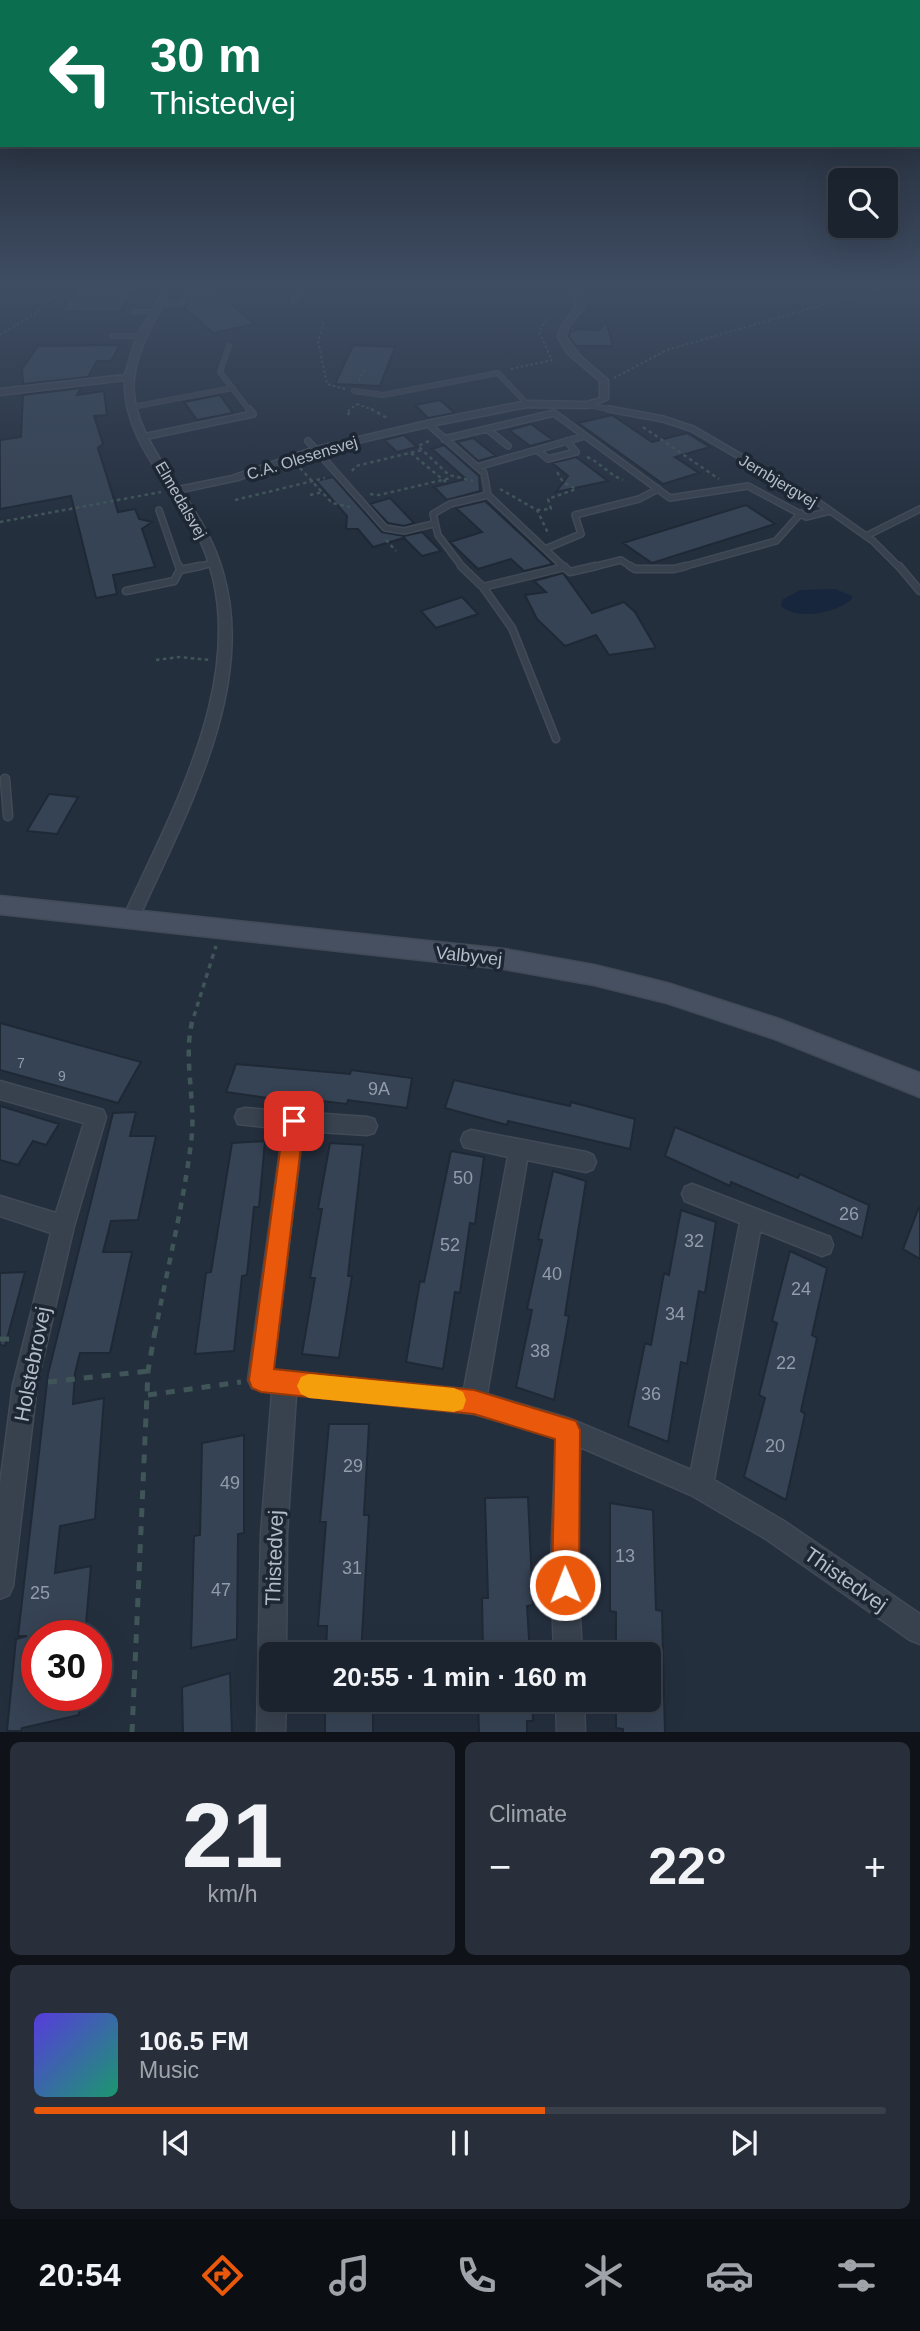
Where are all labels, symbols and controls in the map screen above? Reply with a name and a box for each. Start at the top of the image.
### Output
icon: left [35,28,126,119]
text: 30 m [150,28,262,82]
text: Thistedvej [150,85,296,121]
map controls [828,168,898,238]
button: search [828,168,898,238]
street label: C.A. Olesensvej [245,433,359,483]
street label: Jernbjergvej [736,451,820,511]
street label: Elmedalsvej [152,458,210,542]
street label: Valbyvej [435,943,503,969]
house number: 7 [17,1055,25,1071]
house number: 9 [58,1068,66,1084]
house number: 9A [368,1079,390,1099]
pin [264,1091,324,1151]
icon: arrive [275,1102,313,1140]
house number: 50 [453,1168,473,1188]
house number: 26 [839,1204,859,1224]
house number: 32 [684,1231,704,1251]
house number: 52 [440,1235,460,1255]
house number: 40 [542,1264,562,1284]
house number: 24 [791,1279,811,1299]
house number: 34 [665,1304,685,1324]
street label: Holstebrovej [10,1305,54,1423]
house number: 38 [530,1341,550,1361]
house number: 22 [776,1353,796,1373]
house number: 36 [641,1384,661,1404]
house number: 20 [765,1436,785,1456]
house number: 29 [343,1456,363,1476]
house number: 49 [220,1473,240,1493]
street label: Thistedvej [261,1510,287,1606]
street label: Thistedvej [800,1542,892,1616]
house number: 13 [615,1546,635,1566]
position arrow [528,1548,602,1622]
house number: 31 [342,1558,362,1578]
house number: 47 [211,1580,231,1600]
house number: 25 [30,1583,50,1603]
speed limit sign: 30 [21,1620,112,1711]
text: 20:55 · 1 min · 160 m [333,1662,587,1692]
text: 21 [182,1785,283,1886]
text: Climate [489,1801,567,1827]
text: 22° [648,1837,727,1895]
text: − [489,1846,511,1888]
text: + [864,1846,886,1888]
text: km/h [208,1881,257,1907]
text: 106.5 FM [139,2026,249,2056]
text: Music [139,2057,199,2083]
icon: previous [157,2124,195,2162]
icon: pause [441,2124,479,2162]
icon: next [725,2124,763,2162]
icon: directions [198,2251,247,2300]
icon: music [325,2251,374,2300]
icon: phone [452,2251,501,2300]
icon: climate [579,2251,628,2300]
icon: car [705,2251,754,2300]
icon: filters [832,2251,881,2300]
text: 20:54 [39,2257,121,2293]

